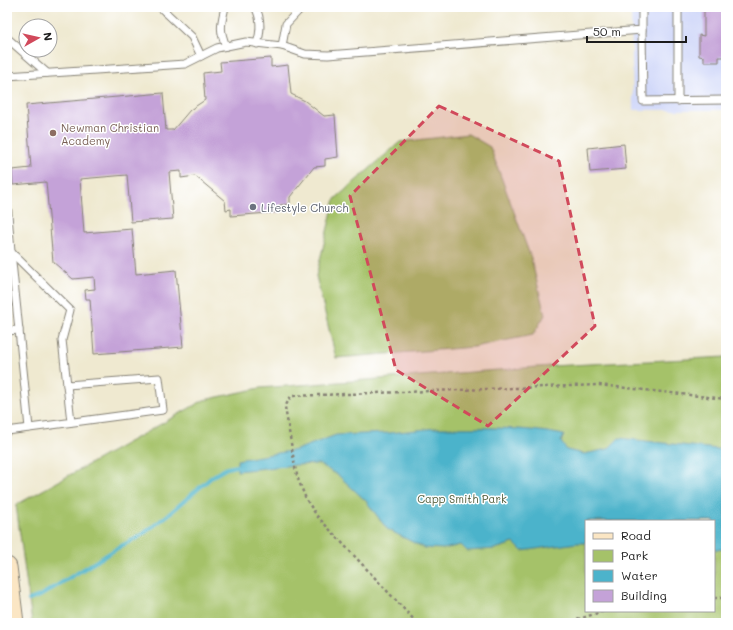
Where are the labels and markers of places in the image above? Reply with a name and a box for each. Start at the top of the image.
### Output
place label: Newman Christian Academy [61,120,159,148]
marker: Newman Christian Academy [48,128,58,138]
place label: Lifestyle Church [261,200,349,215]
marker: Lifestyle Church [248,202,258,212]

